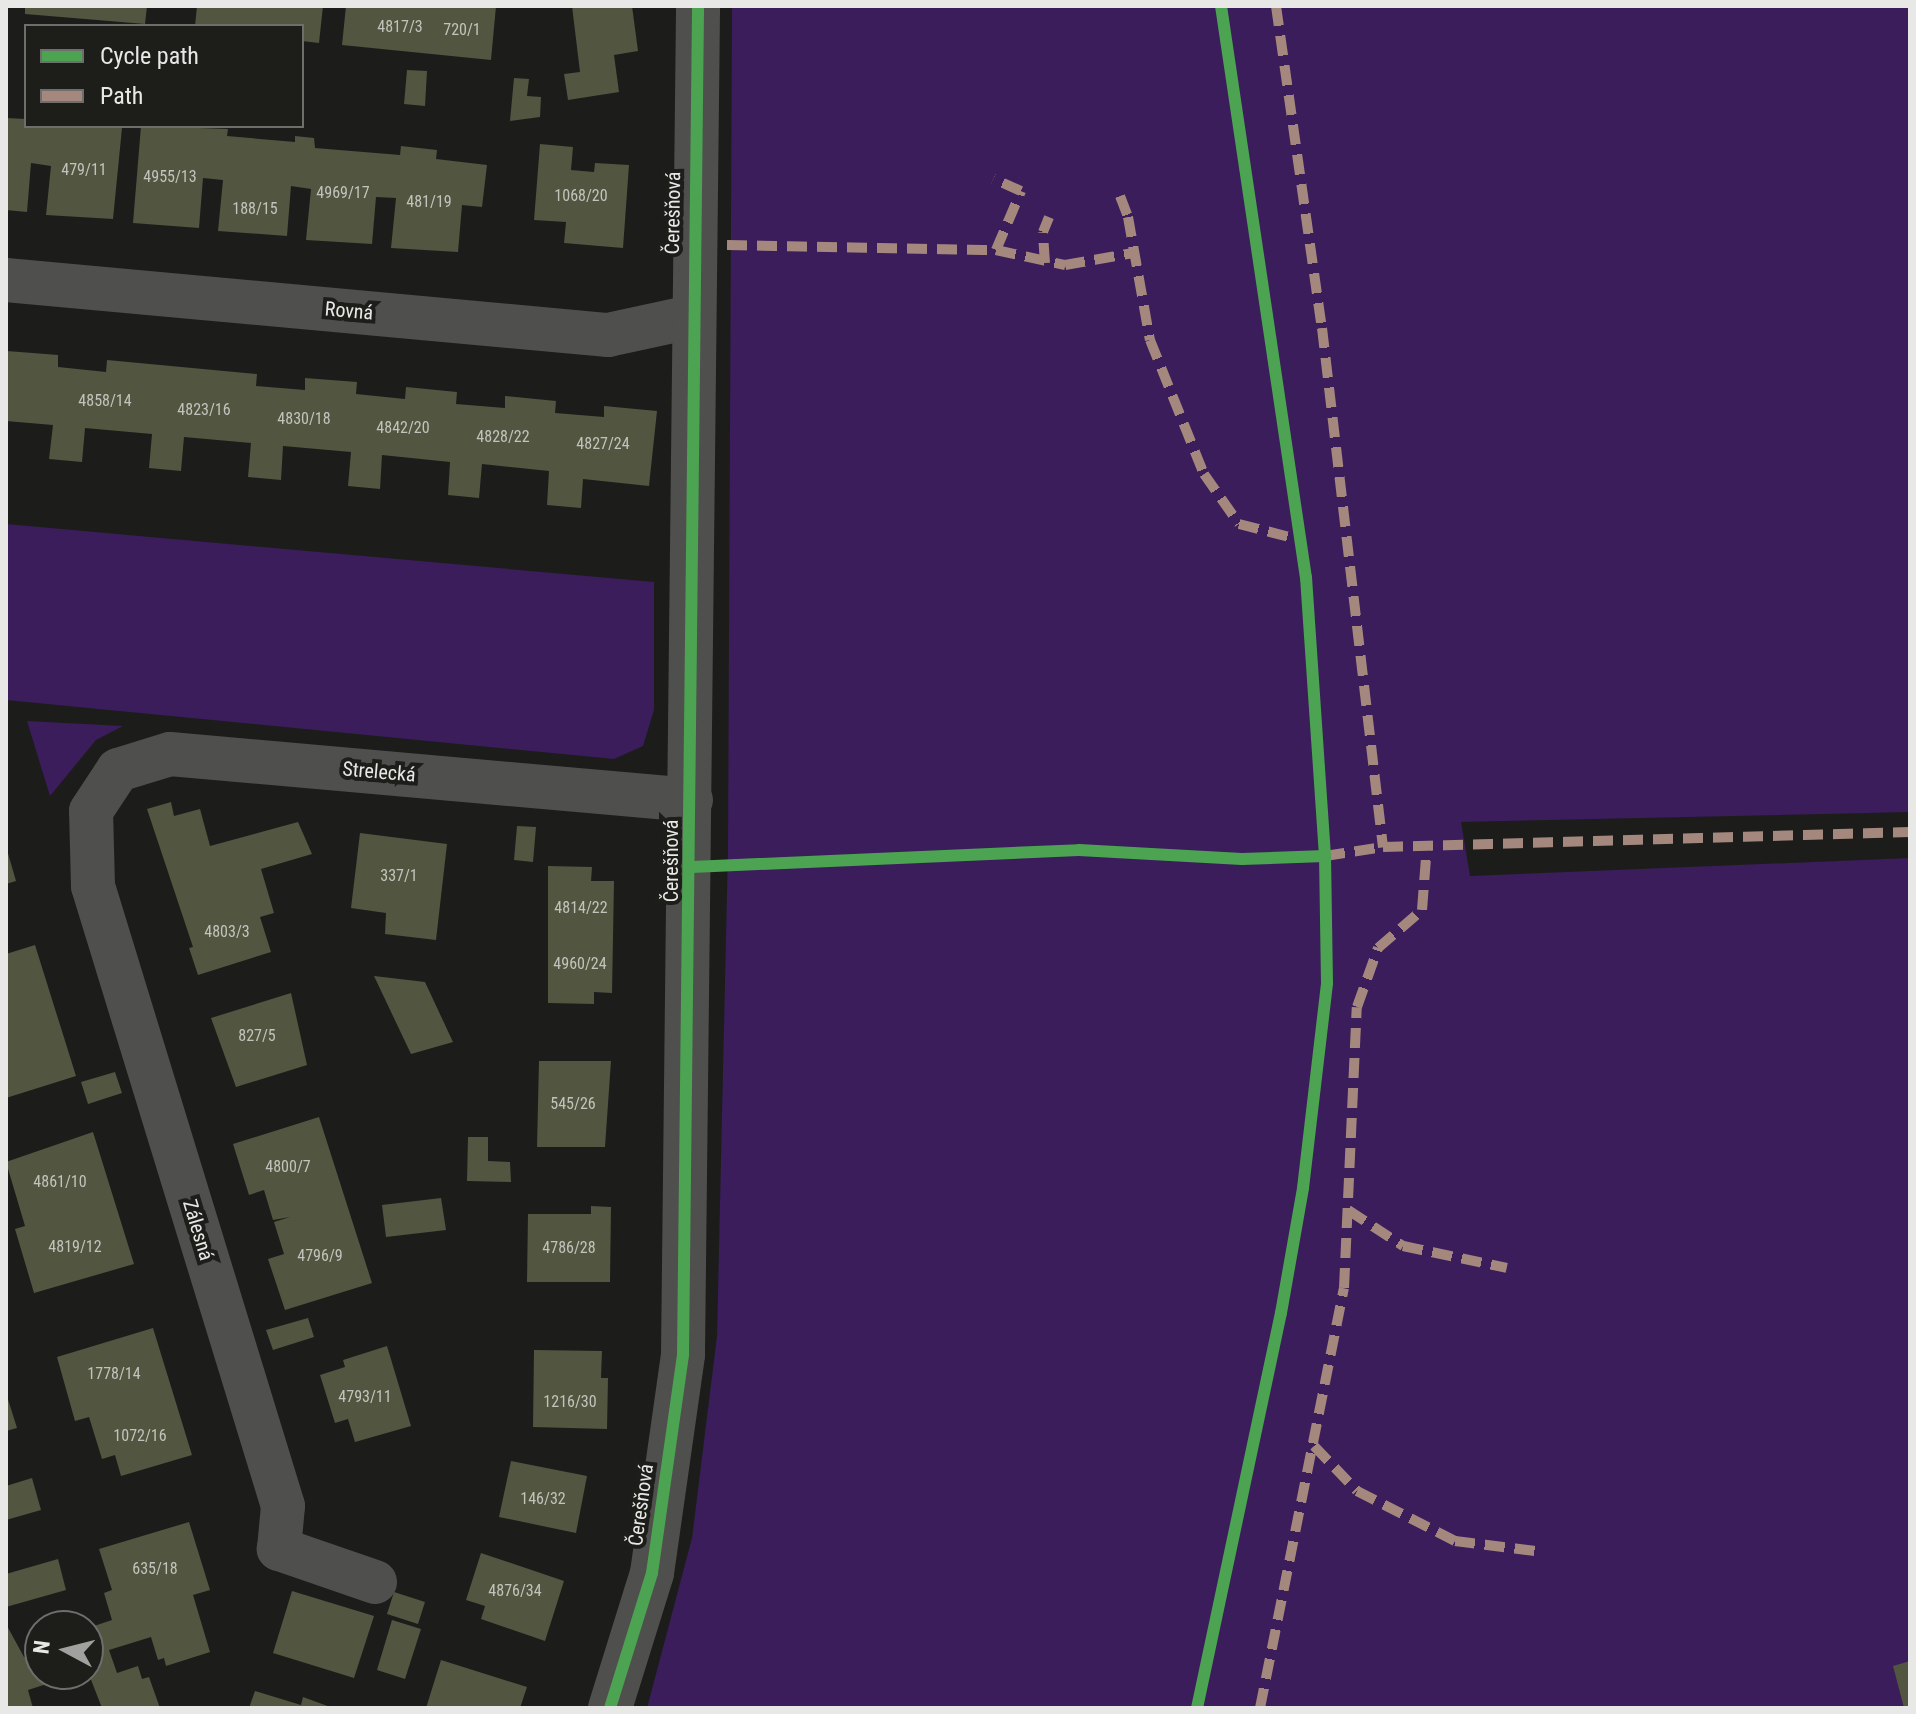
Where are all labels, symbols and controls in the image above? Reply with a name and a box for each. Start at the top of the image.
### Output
house number: 4817/3 [377,17,423,37]
house number: 720/1 [443,20,481,40]
legend [24,24,304,128]
text: Cycle path [100,42,199,70]
text: Path [100,82,143,110]
house number: 479/11 [61,160,107,180]
house number: 4955/13 [143,167,197,187]
street label: Čerešňová [660,171,686,255]
house number: 4969/17 [316,183,370,203]
house number: 1068/20 [554,186,608,206]
house number: 481/19 [406,192,452,212]
house number: 188/15 [232,199,278,219]
street label: Rovná [324,297,374,325]
house number: 4858/14 [78,391,132,411]
house number: 4823/16 [177,400,231,420]
house number: 4830/18 [277,409,331,429]
house number: 4842/20 [376,418,430,438]
house number: 4828/22 [476,427,530,447]
house number: 4827/24 [576,434,630,454]
street label: Strelecká [341,757,417,787]
street label: Čerešňová [659,820,683,902]
house number: 337/1 [380,866,418,886]
house number: 4814/22 [554,898,608,918]
house number: 4803/3 [204,922,250,942]
house number: 4960/24 [553,954,607,974]
house number: 827/5 [238,1026,276,1046]
house number: 545/26 [550,1094,596,1114]
house number: 4800/7 [265,1157,311,1177]
house number: 4861/10 [33,1172,87,1192]
street label: Zálesná [177,1197,219,1263]
house number: 4819/12 [48,1237,102,1257]
house number: 4786/28 [542,1238,596,1258]
house number: 4796/9 [297,1246,343,1266]
house number: 1778/14 [87,1364,141,1384]
house number: 4793/11 [338,1387,392,1407]
house number: 1216/30 [543,1392,597,1412]
house number: 1072/16 [113,1426,167,1446]
street label: Čerešňová [623,1462,659,1548]
house number: 146/32 [520,1489,566,1509]
house number: 635/18 [132,1559,178,1579]
house number: 4876/34 [488,1581,542,1601]
north arrow [24,1610,104,1690]
text: N [28,1639,55,1655]

